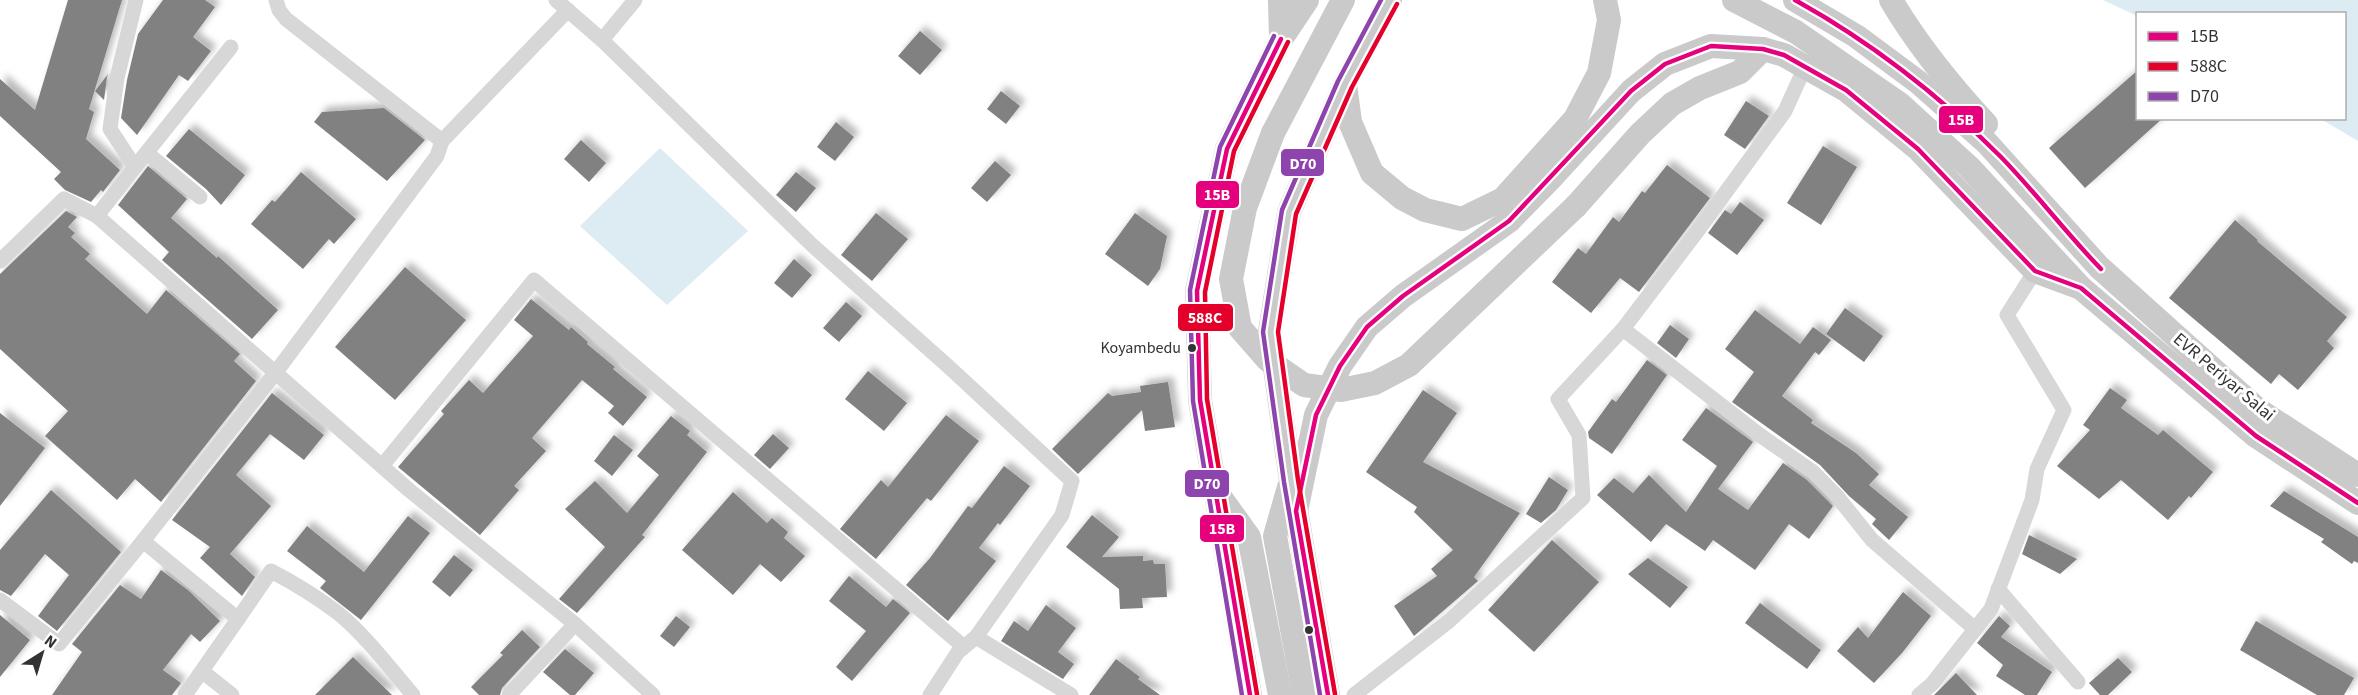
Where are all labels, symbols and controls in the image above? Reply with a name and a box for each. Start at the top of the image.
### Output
legend [2136,12,2346,120]
text: 15B [2190,24,2218,49]
text: 588C [2190,54,2227,79]
text: D70 [2190,84,2219,109]
line badge: 15B [1938,105,1984,134]
text: 15B [1948,109,1975,131]
line badge: D70 [1280,148,1325,177]
text: D70 [1289,153,1317,175]
line badge: 15B [1195,180,1240,209]
text: 15B [1204,184,1231,206]
line badge: 588C [1177,303,1234,332]
text: 588C [1188,307,1222,329]
street label: EVR Periyar Salai [2168,327,2280,427]
place label: Koyambedu [1100,337,1181,359]
marker: Koyambedu [1186,342,1198,354]
line badge: D70 [1184,469,1230,498]
text: D70 [1193,473,1221,495]
line badge: 15B [1199,514,1245,543]
text: 15B [1209,518,1236,540]
north arrow [12,623,72,683]
unlabelled marker [1303,624,1315,636]
text: N [40,630,61,654]

